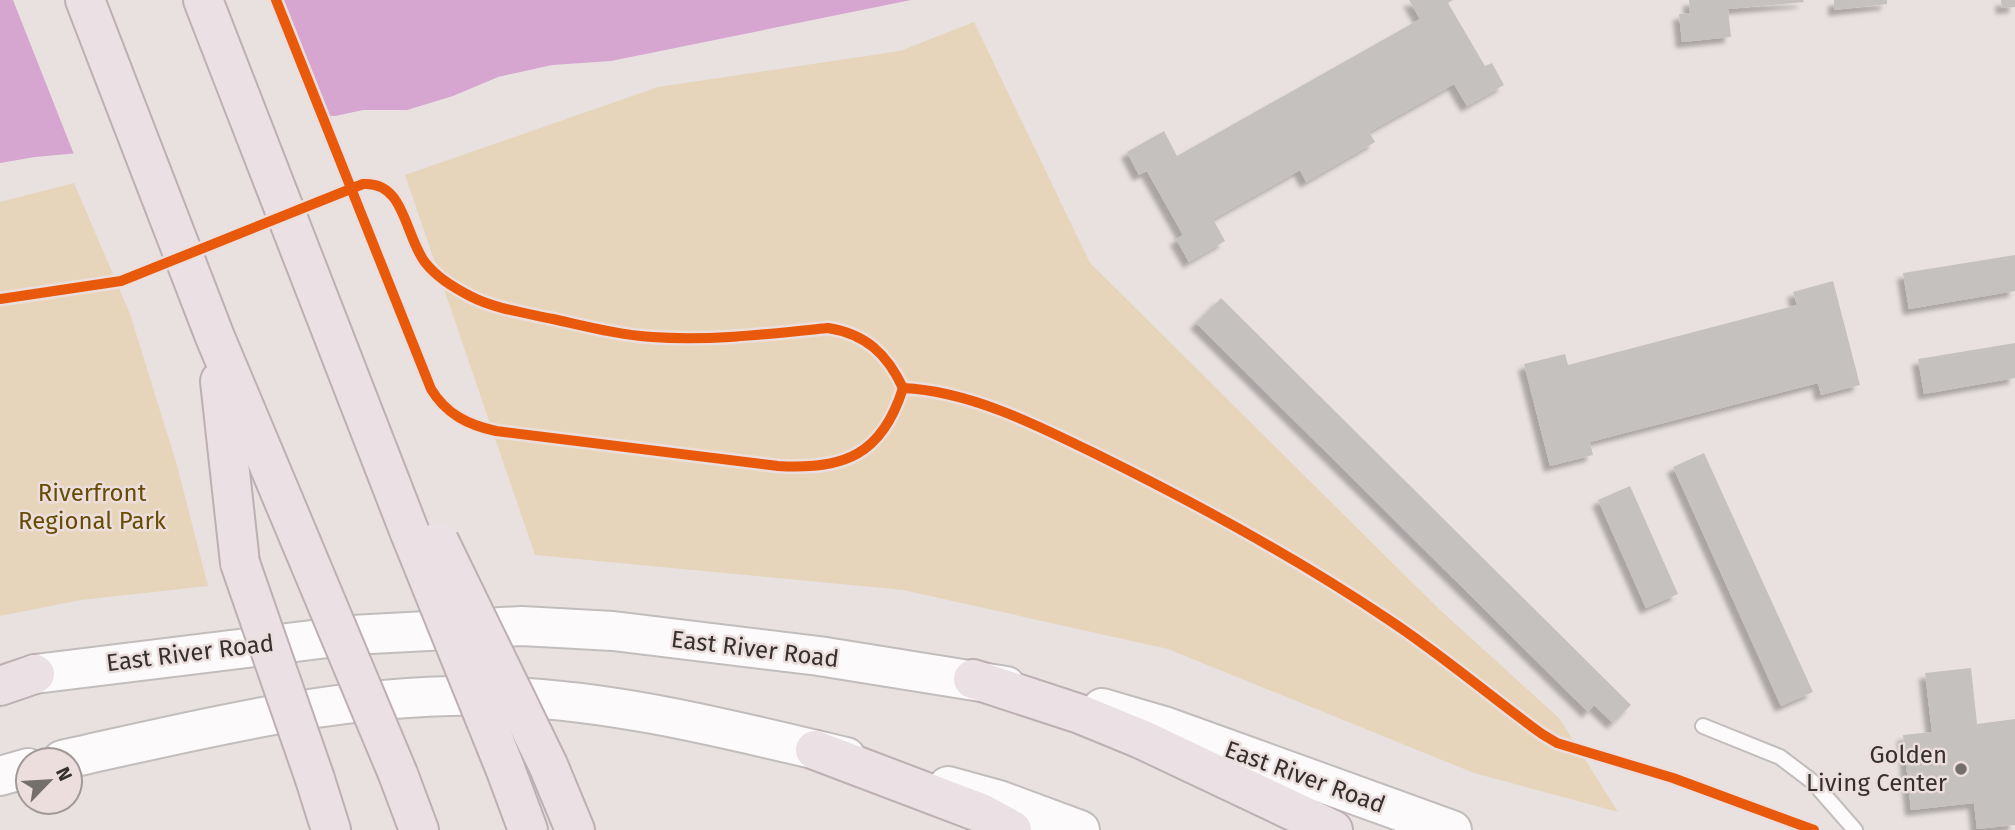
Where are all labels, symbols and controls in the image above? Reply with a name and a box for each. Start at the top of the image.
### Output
park label: Riverfront Regional Park [18,479,167,535]
street label: East River Road [670,625,840,673]
street label: East River Road [105,629,275,677]
street label: East River Road [1221,735,1389,819]
place label: Golden Living Center [1806,741,1948,797]
north arrow [14,746,84,816]
marker: Golden Living Center [1953,761,1969,777]
text: N [51,763,77,785]

